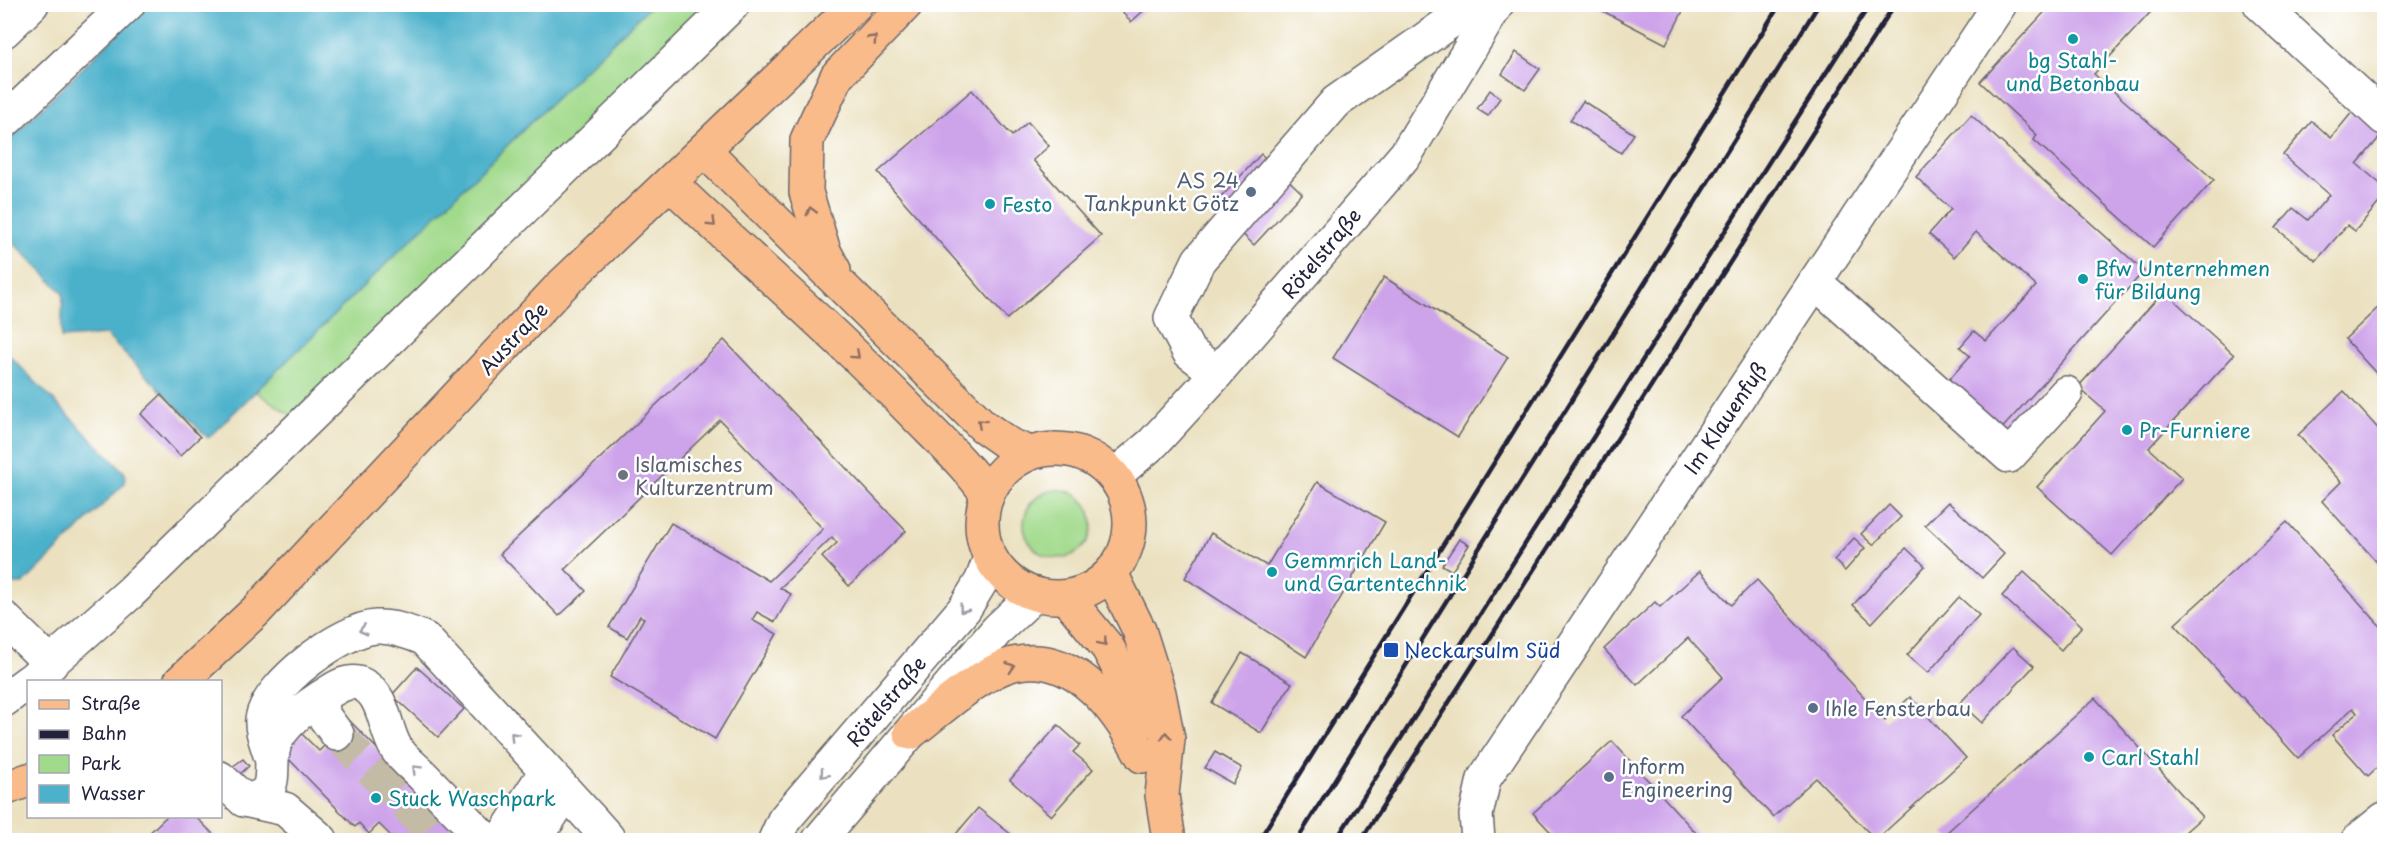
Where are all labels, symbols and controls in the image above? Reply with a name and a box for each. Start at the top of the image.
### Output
marker: bg Stahl- und Betonbau [2066,32,2080,46]
one-way arrow [866,35,877,46]
place label: bg Stahl- und Betonbau [2006,45,2140,98]
place label: AS 24 Tankpunkt Götz [1084,165,1239,218]
marker: AS 24 Tankpunkt Götz [1244,185,1258,199]
place label: Festo [1002,189,1052,219]
marker: Festo [983,197,997,211]
street label: Rötelstraße [1274,201,1368,305]
one-way arrow [806,207,818,217]
one-way arrow [704,216,715,227]
place label: Bfw Unternehmen für Bildung [2095,253,2270,306]
marker: Bfw Unternehmen für Bildung [2076,272,2090,286]
street label: Austraße [471,295,555,381]
one-way arrow [849,348,860,359]
street label: Im Klauenfuß [1676,356,1774,480]
place label: Pr-Furniere [2139,415,2251,445]
one-way arrow [977,419,988,430]
marker: Pr-Furniere [2120,423,2134,437]
place label: Islamisches Kulturzentrum [635,449,774,502]
marker: Islamisches Kulturzentrum [616,468,630,482]
place label: Gemmrich Land- und Gartentechnik [1284,545,1467,598]
marker: Gemmrich Land- und Gartentechnik [1265,565,1279,579]
one-way arrow [959,602,970,613]
one-way arrow [358,623,368,636]
one-way arrow [1095,635,1106,646]
place label: Neckarsulm Süd [1404,635,1561,665]
marker: Neckarsulm Süd [1382,641,1400,659]
street label: Rötelstraße [839,649,933,753]
one-way arrow [1005,662,1016,674]
legend [27,680,222,818]
text: Straße [81,689,141,716]
place label: Ihle Fensterbau [1825,693,1971,723]
marker: Ihle Fensterbau [1806,701,1820,715]
text: Bahn [81,719,127,746]
one-way arrow [510,732,521,743]
one-way arrow [1160,732,1173,741]
place label: Carl Stahl [2101,742,2200,772]
text: Park [81,749,121,776]
marker: Carl Stahl [2082,750,2096,764]
place label: Inform Engineering [1621,751,1733,804]
one-way arrow [412,765,423,775]
one-way arrow [820,767,831,778]
marker: Inform Engineering [1602,770,1616,784]
text: Wasser [81,779,146,806]
place label: Stuck Waschpark [388,783,556,813]
marker: Stuck Waschpark [369,791,383,805]

